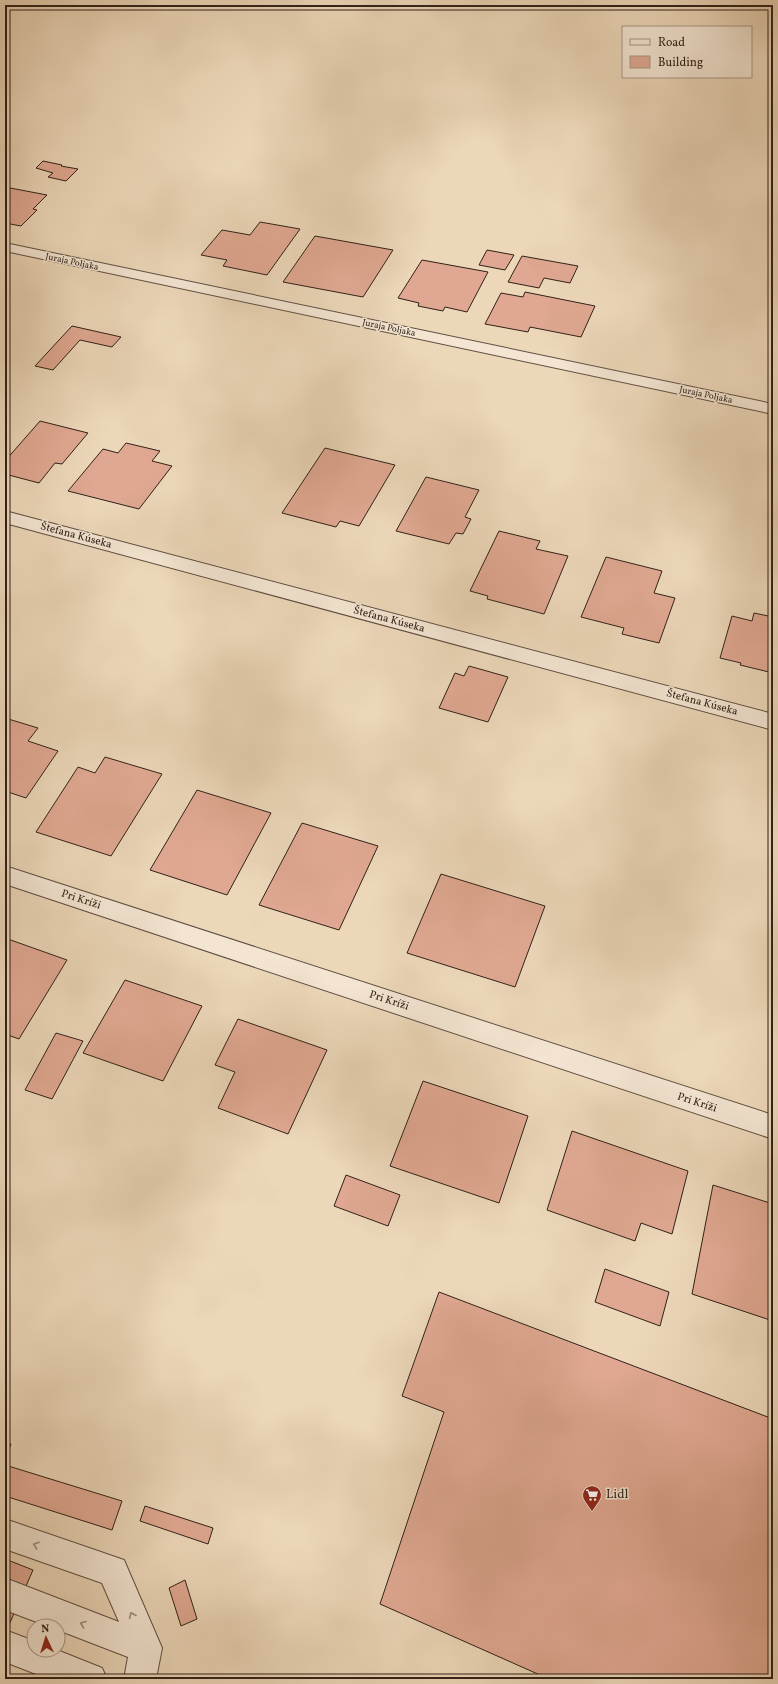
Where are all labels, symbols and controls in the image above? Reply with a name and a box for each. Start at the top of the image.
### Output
legend [622,26,752,78]
text: Road [658,35,685,51]
text: Building [658,55,703,71]
street label: Juraja Poljaka [44,250,100,274]
street label: Juraja Poljaka [361,316,417,340]
street label: Juraja Poljaka [678,383,734,407]
street label: Štefana Kúseka [39,519,114,553]
street label: Štefana Kúseka [352,603,427,637]
street label: Štefana Kúseka [665,686,740,720]
street label: Pri Kríži [59,887,103,913]
street label: Pri Kríži [367,988,411,1014]
street label: Pri Kríži [675,1090,719,1116]
supermarket icon: Lidl [581,1484,603,1512]
place label: Lidl [606,1486,629,1504]
one-way arrow [33,1541,40,1549]
one-way arrow [129,1612,137,1619]
north arrow [26,1618,66,1658]
one-way arrow [80,1620,87,1628]
text: N [41,1622,50,1637]

